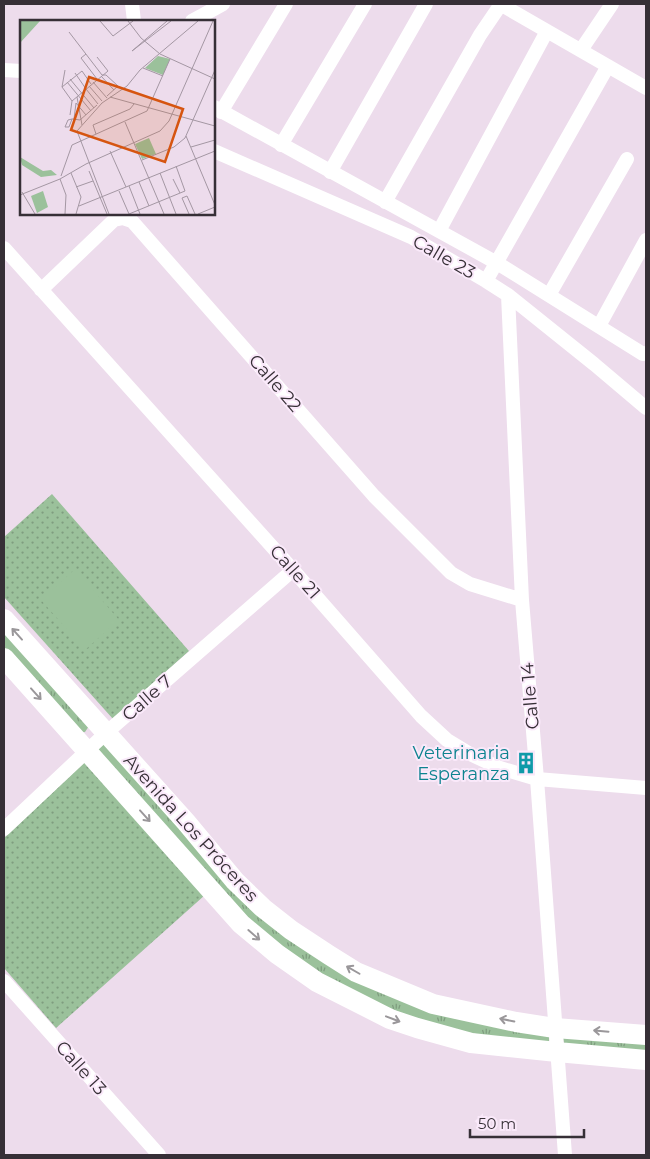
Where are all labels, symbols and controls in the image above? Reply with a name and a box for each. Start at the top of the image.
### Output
inset map [20,20,215,215]
street label: Calle 23 [409,230,479,284]
street label: Calle 22 [244,350,306,416]
street label: Calle 21 [265,540,325,604]
one-way arrow [12,628,23,641]
street label: Calle 14 [516,662,544,730]
street label: Calle 7 [117,670,177,726]
one-way arrow [30,688,42,701]
place label: Veterinaria Esperanza [412,742,510,785]
street label: Avenida Los Próceres [119,750,263,906]
building icon: Veterinaria Esperanza [513,750,539,776]
one-way arrow [139,809,150,822]
one-way arrow [248,930,261,941]
one-way arrow [346,965,361,975]
one-way arrow [384,1015,400,1024]
one-way arrow [499,1015,515,1025]
one-way arrow [593,1027,609,1036]
street label: Calle 13 [51,1036,111,1100]
scale bar [470,1106,584,1138]
text: 50 m [478,1114,516,1133]

